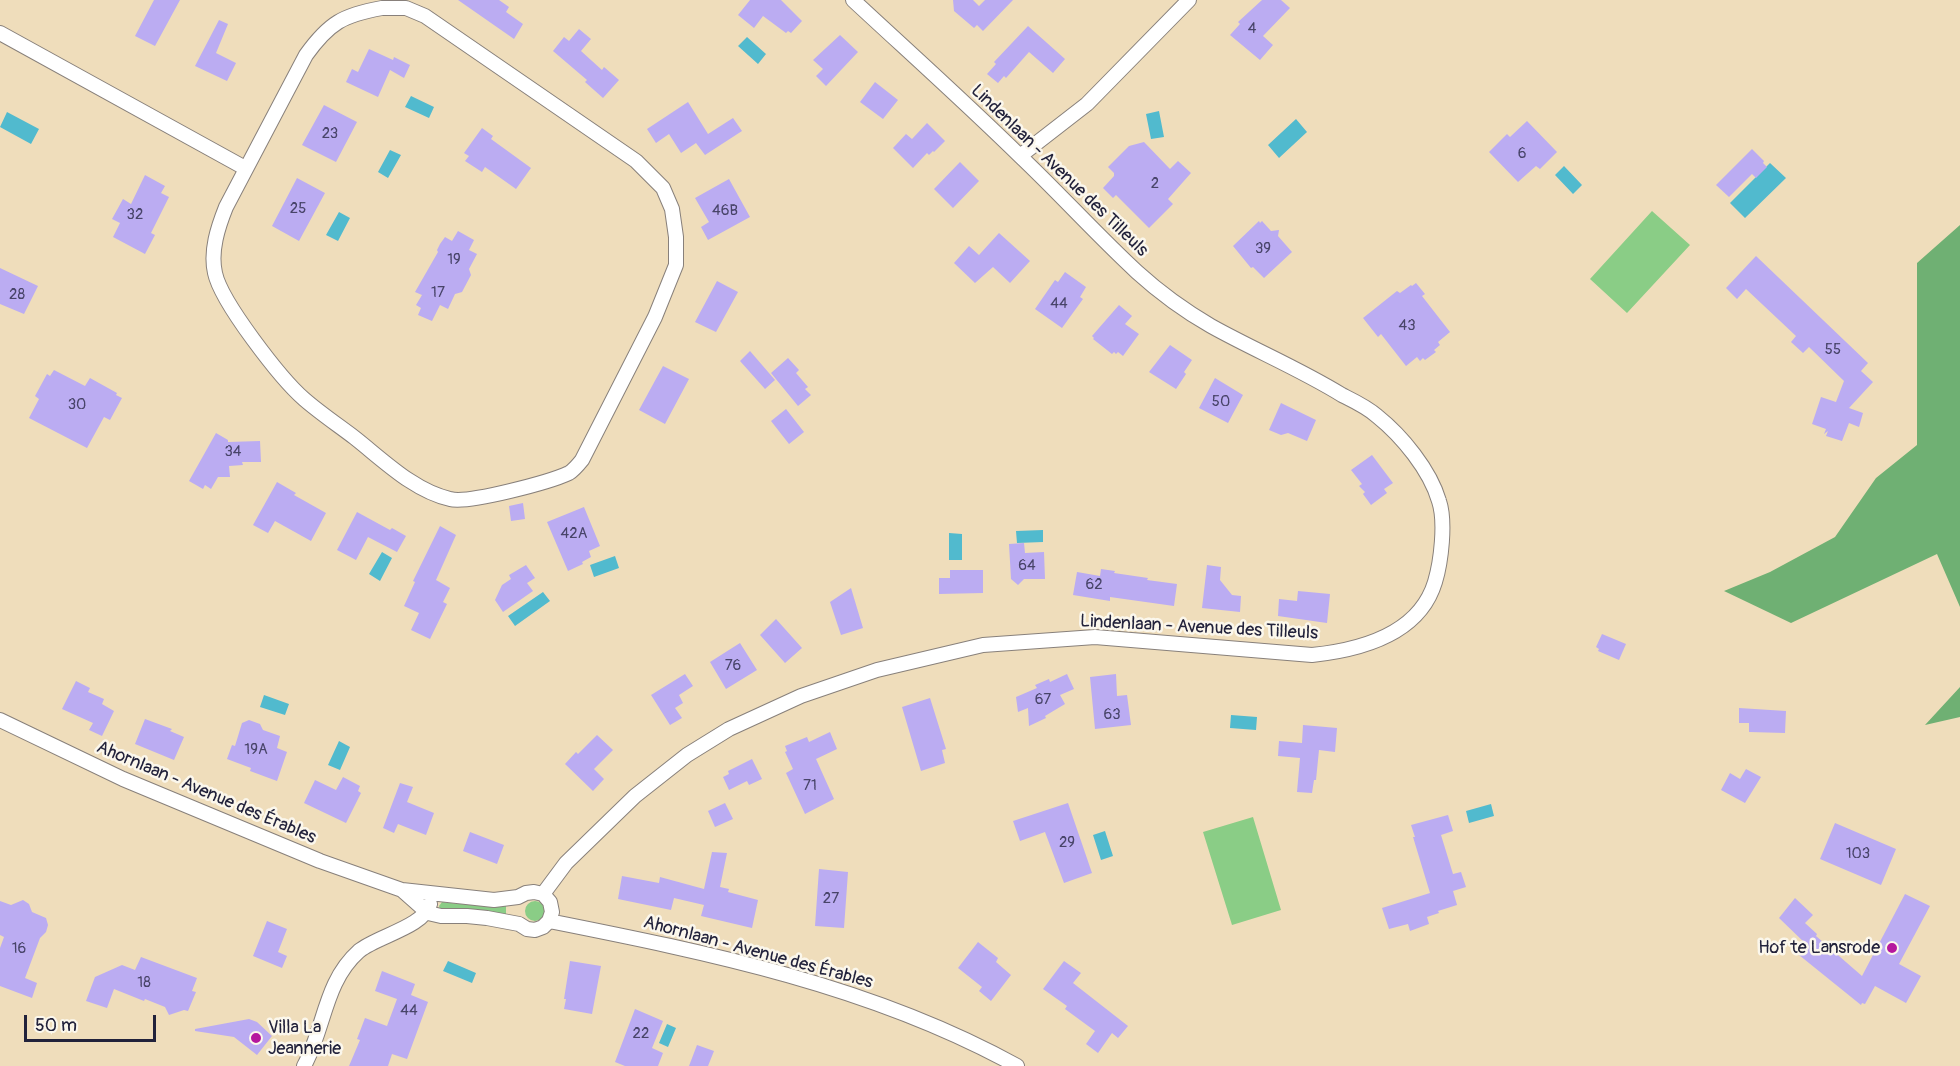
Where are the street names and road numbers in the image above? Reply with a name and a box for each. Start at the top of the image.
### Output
street label: Lindenlaan - Avenue des Tilleuls [966,80,1152,262]
street label: Lindenlaan - Avenue des Tilleuls [1079,611,1319,645]
street label: Ahornlaan - Avenue des Érables [93,737,319,849]
street label: Ahornlaan - Avenue des Érables [641,912,875,994]

